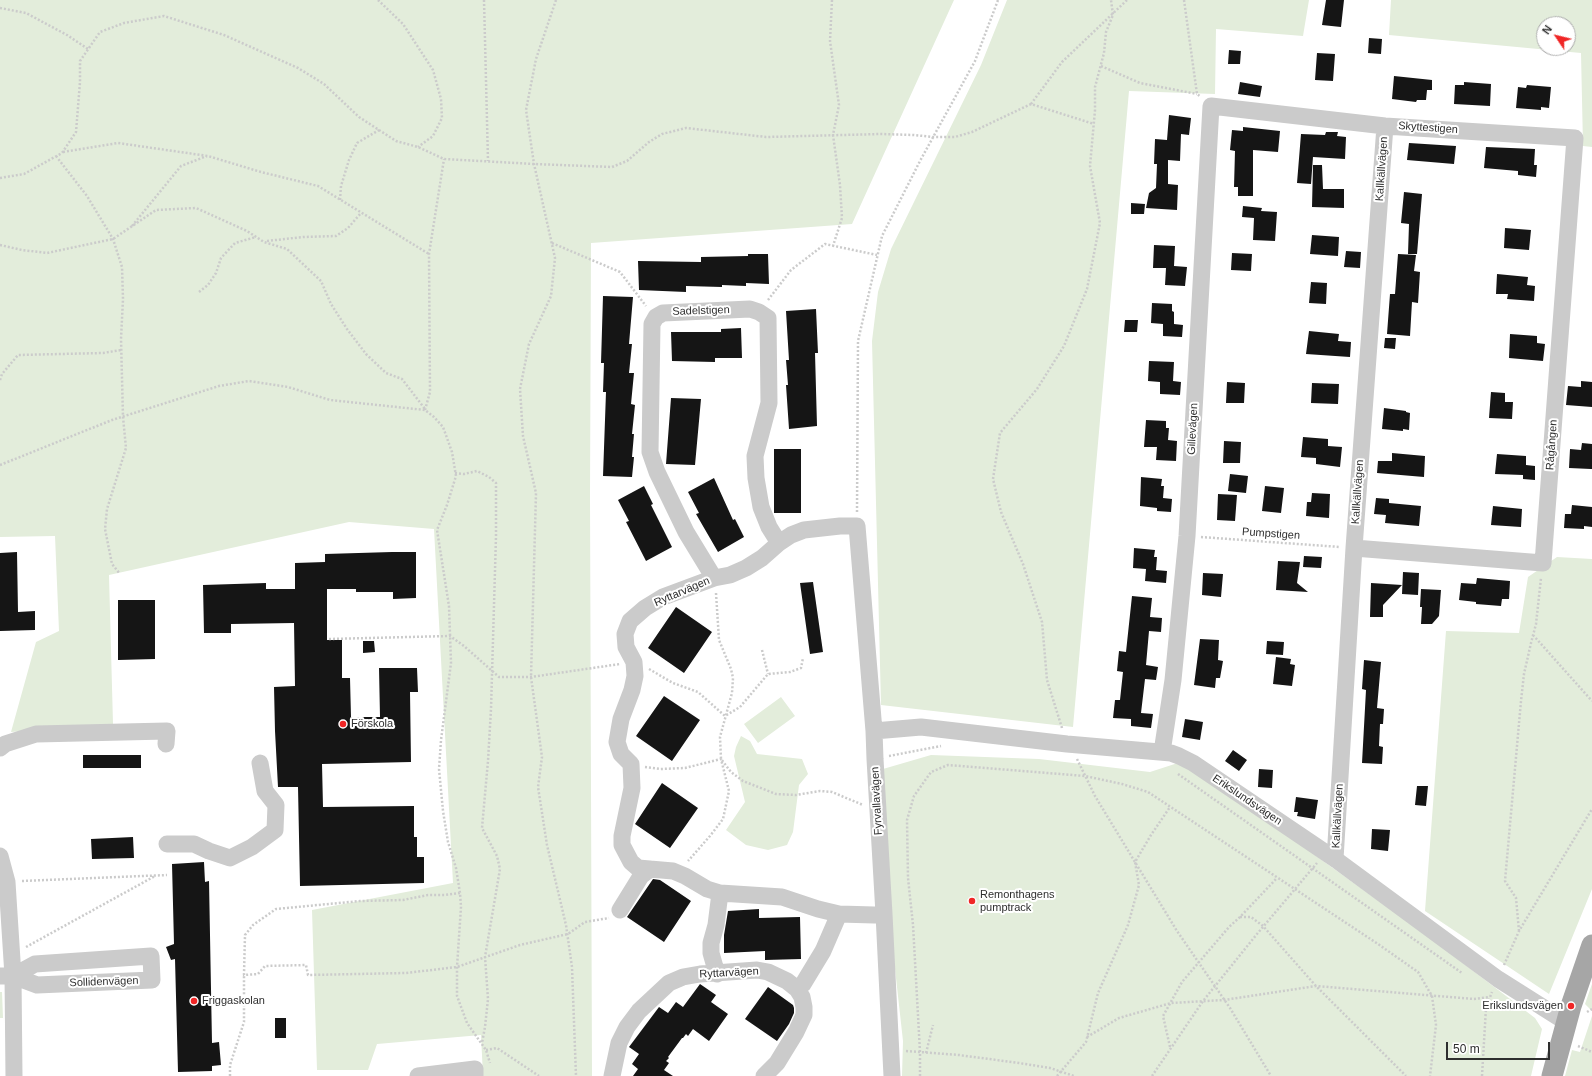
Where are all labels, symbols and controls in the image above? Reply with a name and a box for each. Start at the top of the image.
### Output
north arrow [1536,16,1576,56]
text: N [1540,23,1554,36]
street label: Skyttestigen [1398,119,1458,137]
street label: Kallkällvägen [1373,136,1391,202]
street label: Sadelstigen [672,303,730,319]
street label: Gillevägen [1185,403,1201,455]
street label: Rågången [1544,419,1560,471]
street label: Kallkällvägen [1349,459,1367,525]
street label: Pumpstigen [1242,525,1300,543]
street label: Ryttarvägen [652,574,712,610]
place label: Förskola [351,717,393,731]
marker: Förskola [338,719,348,729]
street label: Fyrvallavägen [869,766,885,836]
street label: Erikslundsvägen [1210,772,1284,828]
street label: Kallkällvägen [1330,783,1346,849]
place label: Remonthagens pumptrack [980,888,1055,914]
marker: Remonthagens pumptrack [967,896,977,906]
street label: Ryttarvägen [699,965,759,981]
street label: Sollidenvägen [69,974,139,990]
place label: Friggaskolan [202,994,265,1008]
marker: Friggaskolan [189,996,199,1006]
place label: Erikslundsvägen [1482,999,1563,1013]
marker: Erikslundsvägen [1566,1001,1576,1011]
scale bar [1448,1034,1552,1060]
text: 50 m [1453,1042,1480,1056]

